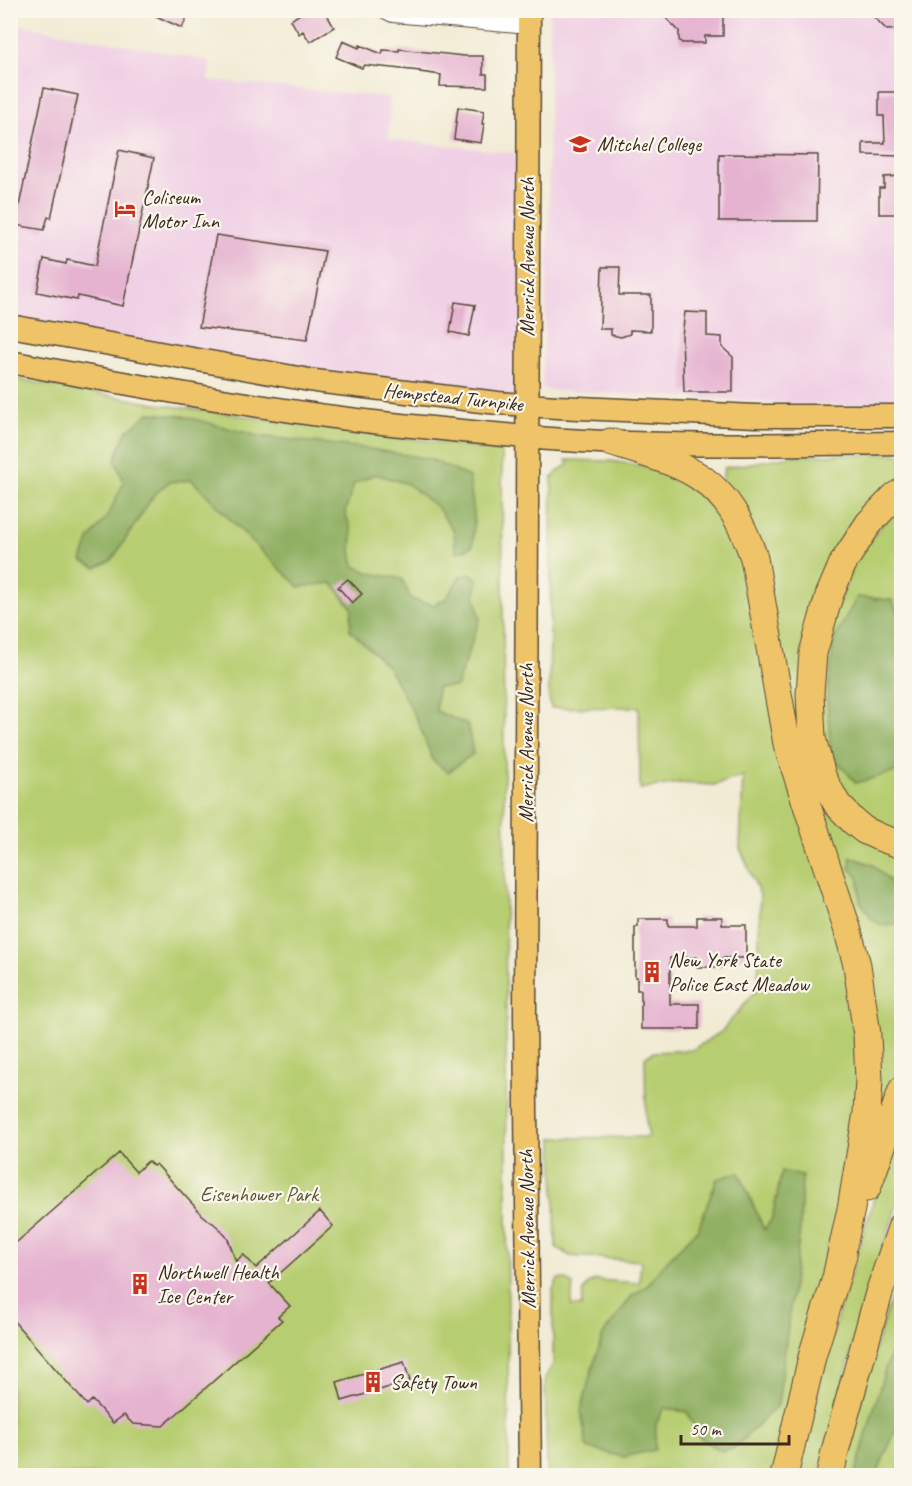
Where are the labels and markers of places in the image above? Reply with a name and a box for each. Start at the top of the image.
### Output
place label: Mitchel College [597,131,702,157]
school or university icon: Mitchel College [568,132,592,156]
place label: Coliseum Motor Inn [142,184,219,234]
hotel icon: Coliseum Motor Inn [113,197,137,221]
place label: New York State Police East Meadow [669,947,811,997]
building icon: New York State Police East Meadow [640,960,664,984]
place label: Northwell Health Ice Center [157,1259,279,1309]
building icon: Northwell Health Ice Center [128,1272,152,1296]
place label: Safety Town [390,1369,478,1395]
building icon: Safety Town [361,1370,385,1394]

